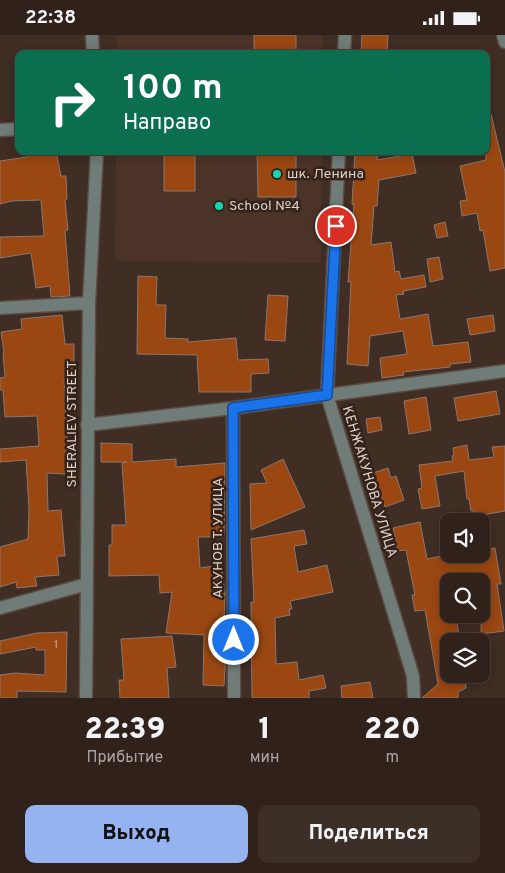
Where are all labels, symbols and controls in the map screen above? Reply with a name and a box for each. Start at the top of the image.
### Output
text: 22:38 [25,6,76,30]
text: 100 m [123,67,223,111]
icon: right [40,70,105,135]
text: Направо [123,110,211,137]
place label: шк. Ленина [287,166,364,183]
marker: шк. Ленина [271,168,283,180]
place label: School №4 [229,198,300,215]
marker: School №4 [213,200,225,212]
pin [315,205,357,247]
icon: arrive [322,212,350,240]
street label: SHERALIEV STREET [64,361,81,487]
street label: КЕНЖАКУНОВА УЛИЦА [338,404,400,560]
street label: АКУНОВ Т. УЛИЦА [210,477,227,599]
map controls [440,513,490,683]
button: sound [440,513,490,563]
button: search [440,573,490,623]
position arrow [207,613,259,665]
button: layers [440,633,490,683]
house number: 1 [54,638,58,652]
text: 22:39 [84,712,165,749]
text: 1 [258,712,271,749]
text: 220 [364,712,421,749]
text: Прибытие [86,748,163,768]
text: мин [250,748,280,768]
text: m [385,748,399,768]
button: Выход [25,805,248,863]
button: Поделиться [258,805,480,863]

